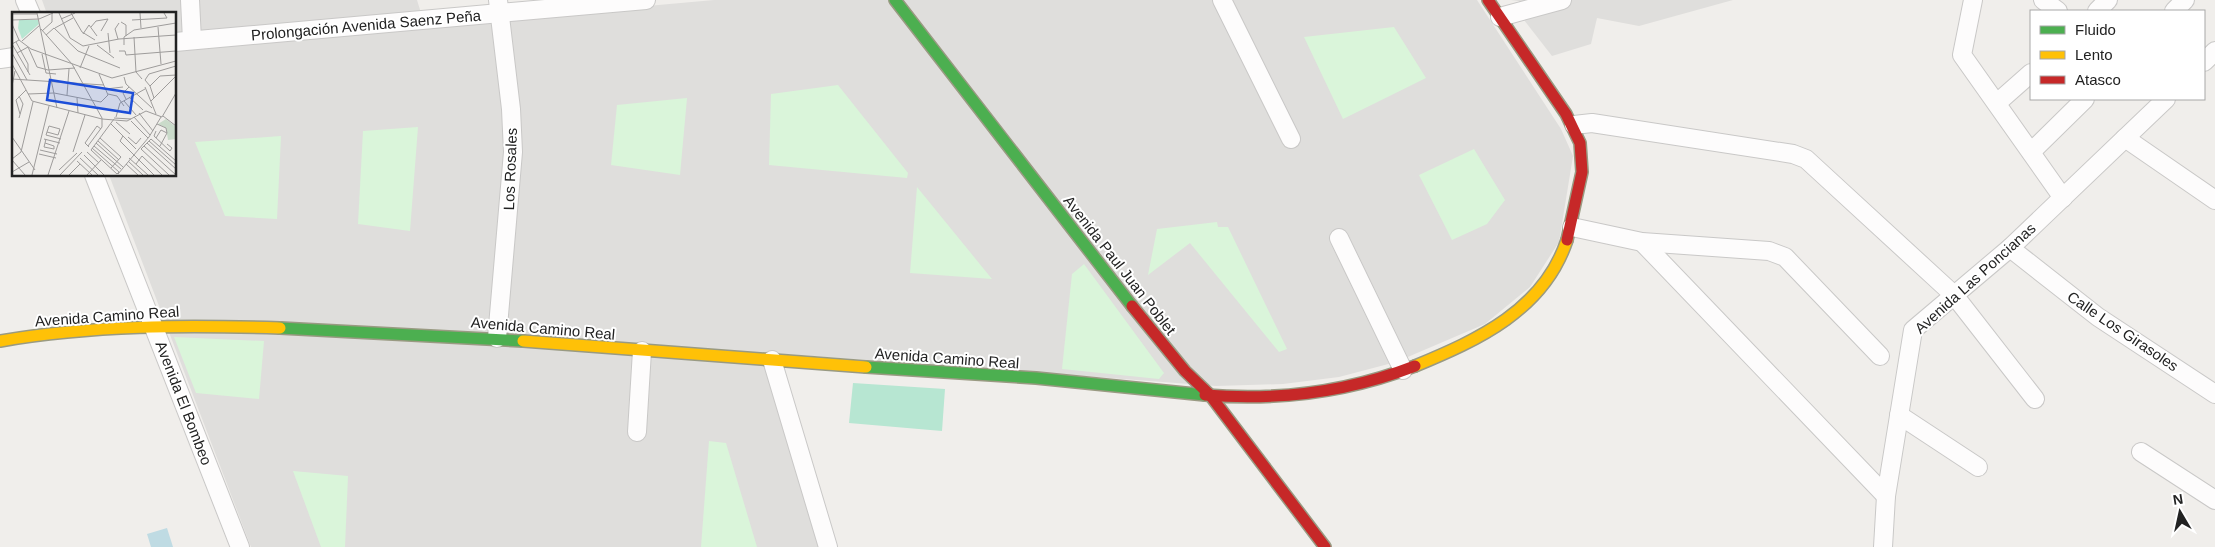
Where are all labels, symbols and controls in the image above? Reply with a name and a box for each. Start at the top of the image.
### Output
street label: Prolongación Avenida Saenz Peña [250,6,482,44]
legend [2030,10,2205,100]
inset map [12,12,176,176]
text: Fluido [2075,21,2116,38]
text: Lento [2075,46,2113,63]
text: Atasco [2075,71,2121,88]
street label: Los Rosales [500,127,520,211]
street label: Avenida Paul Juan Poblet [1060,192,1180,338]
street label: Avenida Las Poncianas [1911,219,2039,337]
street label: Calle Los Girasoles [2064,288,2182,374]
street label: Avenida Camino Real [34,302,180,330]
street label: Avenida Camino Real [470,313,616,343]
street label: Avenida El Bombeo [153,339,215,467]
street label: Avenida Camino Real [874,344,1020,372]
north arrow [2155,487,2205,537]
text: N [2172,490,2184,508]

